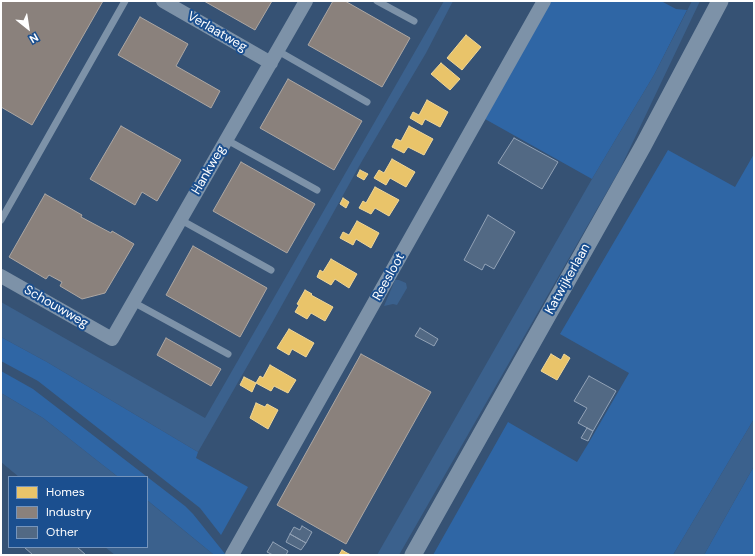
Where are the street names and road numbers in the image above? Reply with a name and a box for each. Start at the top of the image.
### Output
street label: Verlaatweg [184,9,250,55]
street label: Hankweg [189,143,229,197]
street label: Katwijkerlaan [542,241,594,317]
street label: Reesloot [370,251,408,303]
street label: Schouwweg [21,282,91,332]

